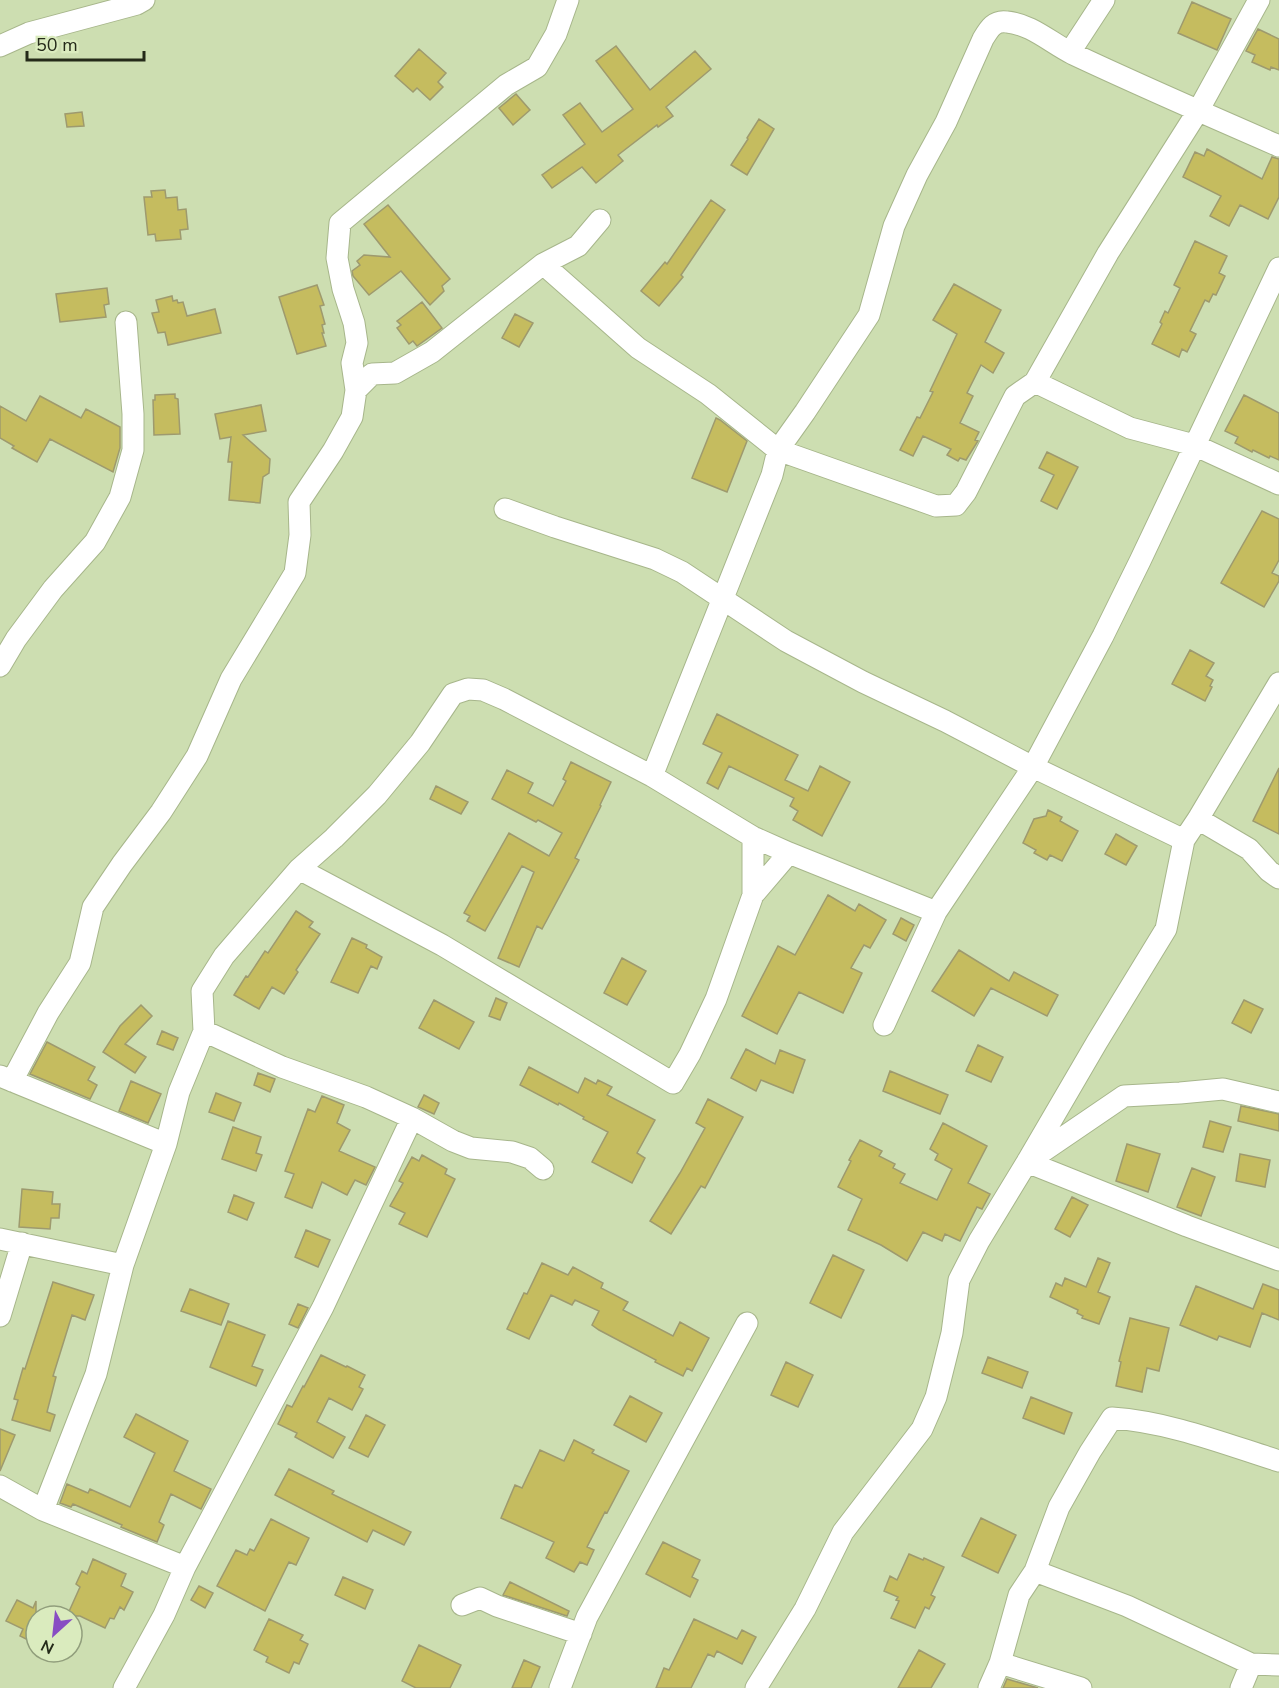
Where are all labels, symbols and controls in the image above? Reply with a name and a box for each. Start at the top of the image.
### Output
scale bar [27,24,144,62]
text: 50 m [36,33,78,57]
north arrow [24,1604,84,1664]
text: N [37,1634,58,1659]

